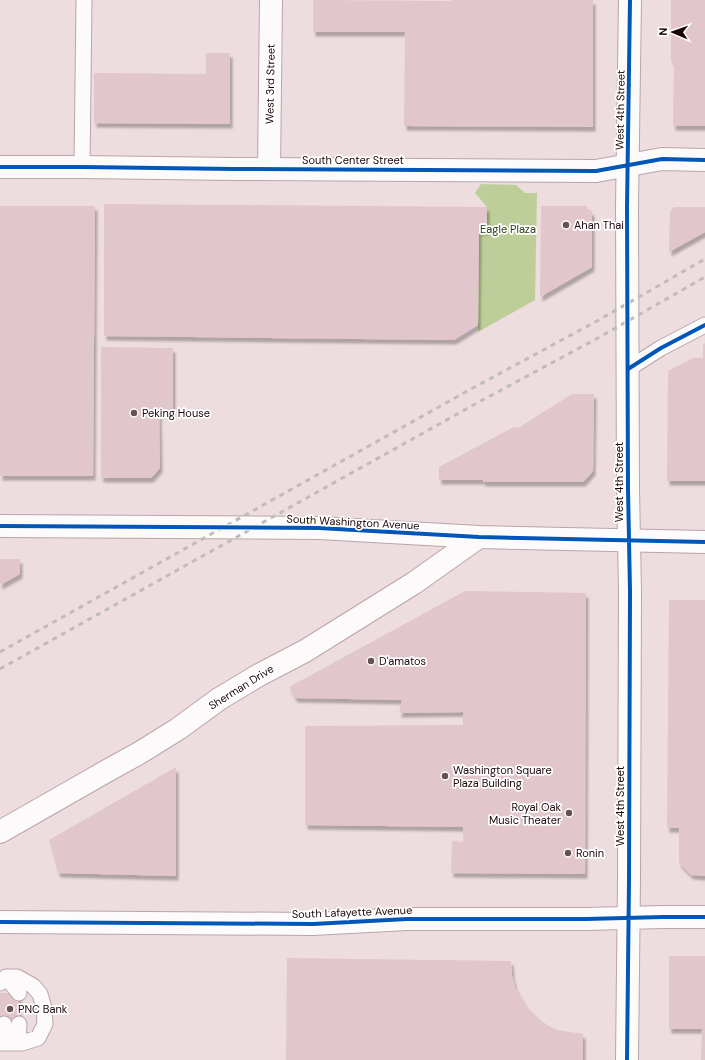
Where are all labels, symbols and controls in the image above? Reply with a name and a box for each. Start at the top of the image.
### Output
north arrow [653,12,693,52]
text: N [656,27,670,36]
street label: West 3rd Street [262,44,278,124]
street label: West 4th Street [612,70,628,150]
street label: South Center Street [302,153,404,167]
place label: Ahan Thai [574,218,624,232]
marker: Ahan Thai [561,220,571,230]
park label: Eagle Plaza [480,222,536,236]
place label: Peking House [142,406,210,420]
marker: Peking House [129,408,139,418]
street label: West 4th Street [612,442,626,522]
street label: South Washington Avenue [286,512,420,532]
place label: D'amatos [379,654,426,668]
marker: D'amatos [366,656,376,666]
street label: Sherman Drive [206,661,276,713]
place label: Washington Square Plaza Building [453,763,552,790]
street label: West 4th Street [613,766,627,846]
marker: Washington Square Plaza Building [440,771,450,781]
place label: Royal Oak Music Theater [489,800,561,827]
marker: Royal Oak Music Theater [564,808,574,818]
place label: Ronin [576,846,604,860]
marker: Ronin [563,848,573,858]
street label: South Lafayette Avenue [292,903,412,921]
place label: PNC Bank [18,1002,68,1016]
marker: PNC Bank [5,1004,15,1014]

